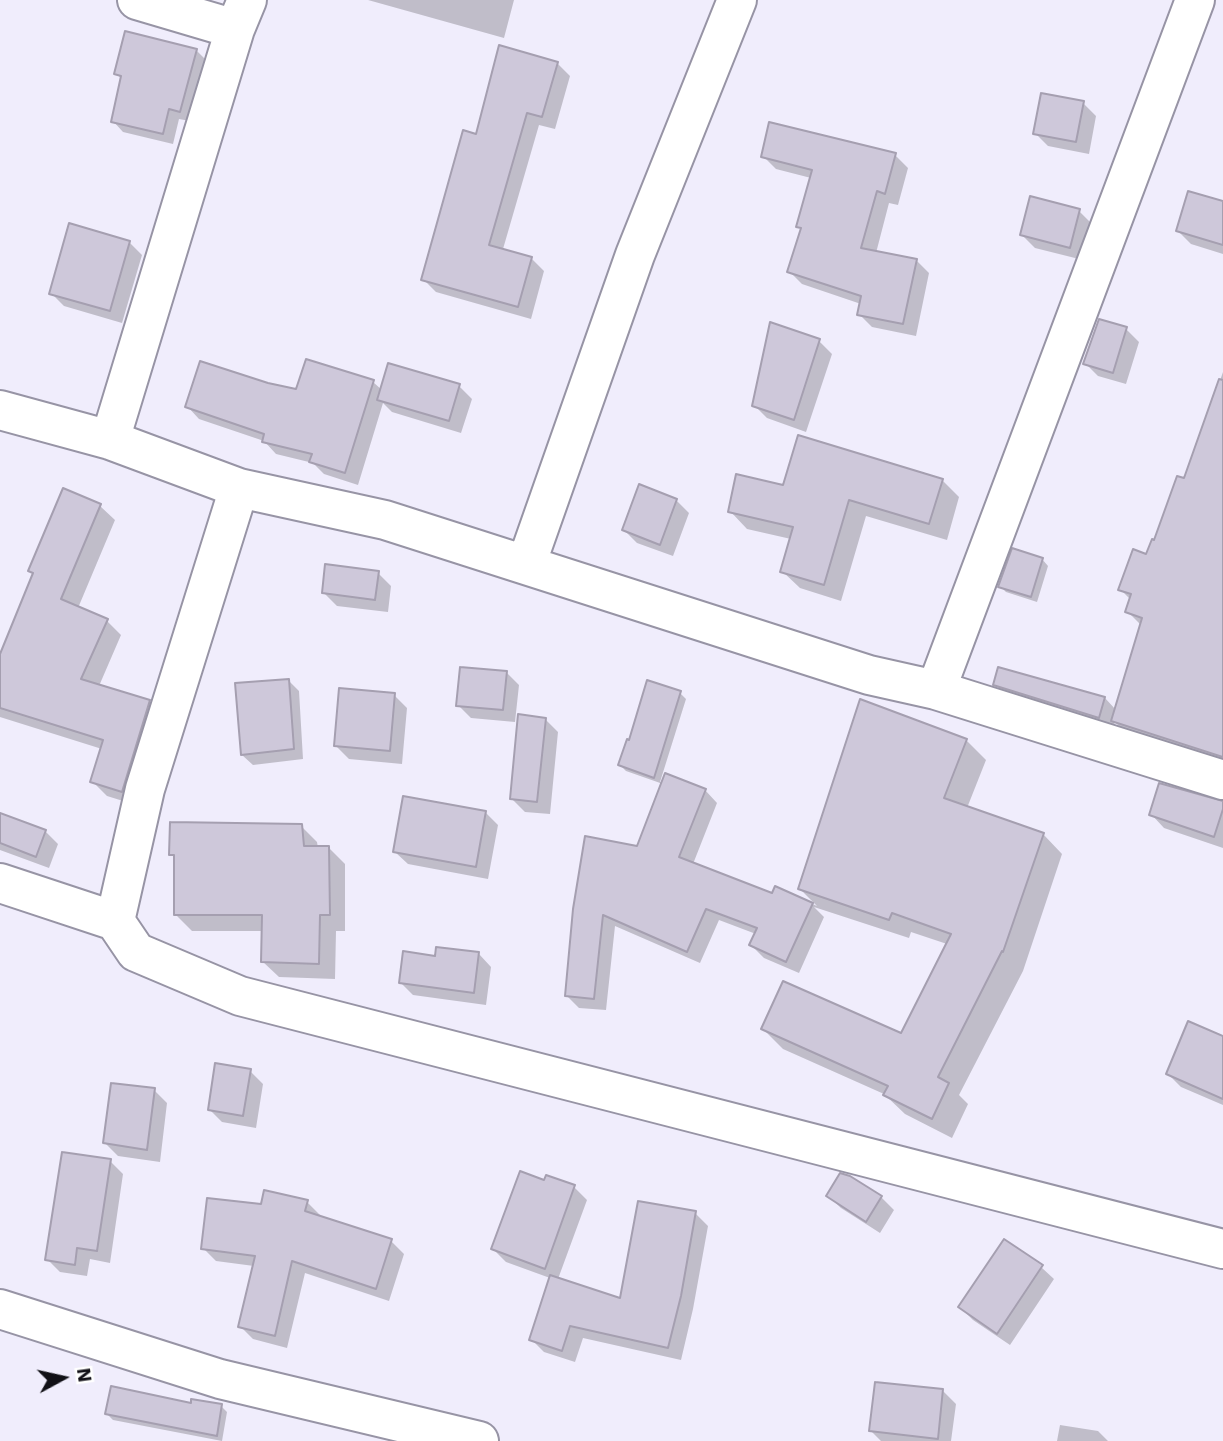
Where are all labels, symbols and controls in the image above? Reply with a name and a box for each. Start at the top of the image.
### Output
north arrow [28,1343,98,1413]
text: N [72,1366,97,1384]

